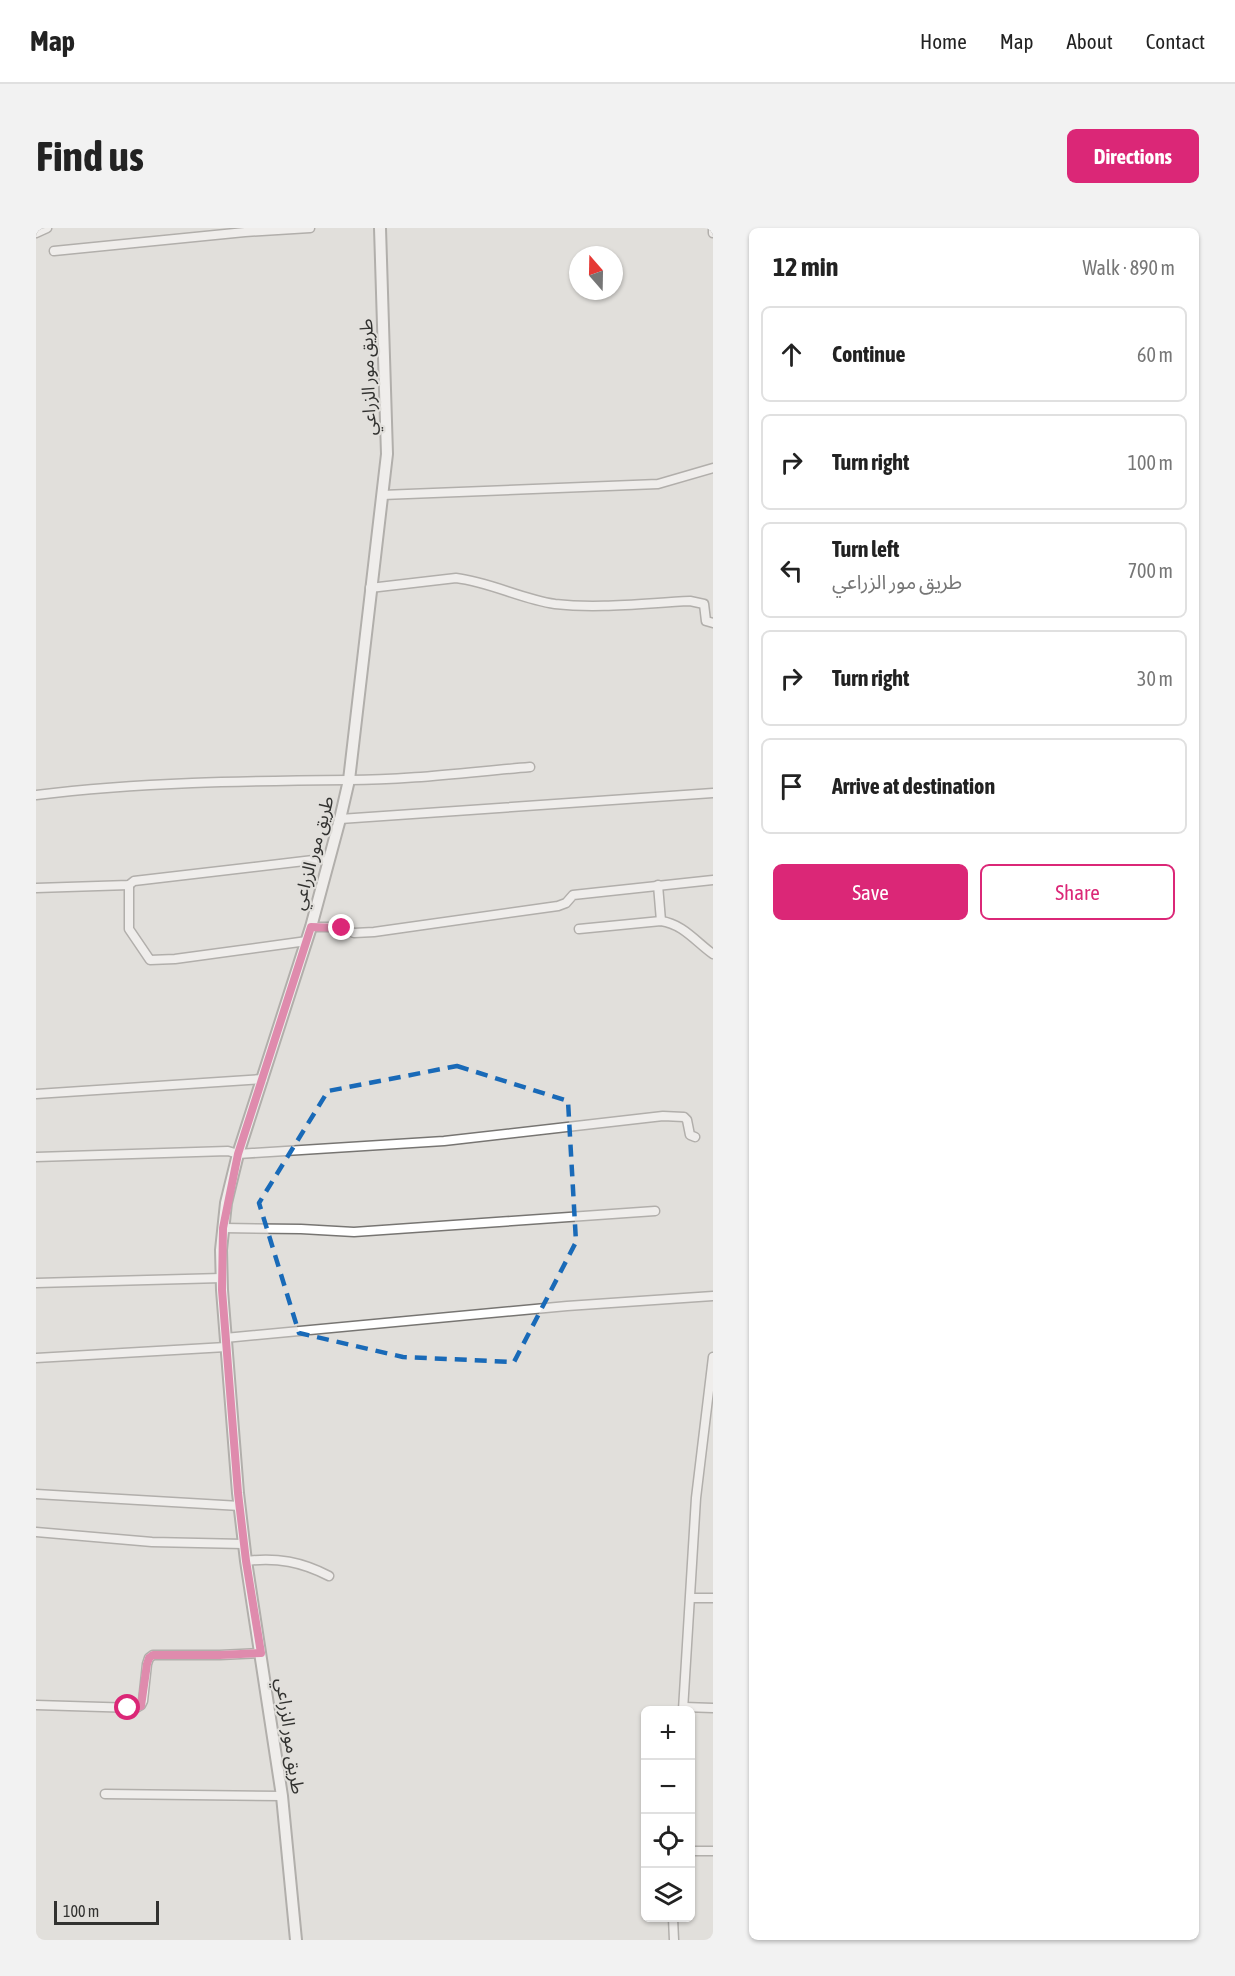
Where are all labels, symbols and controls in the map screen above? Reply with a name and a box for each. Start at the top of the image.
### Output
text: Map [30,25,75,57]
text: Home [920,29,967,53]
text: Map [1000,29,1034,53]
text: About [1067,29,1113,53]
text: Contact [1146,29,1205,53]
button: Directions [1067,129,1199,183]
text: Find us [36,132,144,180]
north arrow [569,246,623,300]
text: 12 min [773,252,838,282]
text: Walk · 890 m [1083,256,1175,279]
street label: طريق مور الزراعي [355,318,383,436]
icon: ahead [775,338,808,371]
text: Continue [832,341,906,367]
text: 60 m [1137,343,1173,366]
icon: right [775,446,808,479]
text: Turn right [832,449,909,475]
text: 100 m [1128,451,1173,474]
text: Turn left [832,536,899,562]
icon: left [775,554,808,587]
text: 700 m [1128,559,1173,582]
text: طريق مور الزراعي [832,570,962,593]
icon: right [775,662,808,695]
text: Turn right [832,665,909,691]
text: 30 m [1137,667,1173,690]
icon: arrive [775,770,808,803]
text: Arrive at destination [832,773,995,799]
street label: طريق مور الزراعي [287,794,341,913]
button: Save [773,864,968,920]
button: Share [980,864,1175,920]
route end [328,914,354,940]
street label: طريق مور الزراعي [269,1677,309,1796]
route start [114,1694,140,1720]
map controls [641,1706,695,1922]
button: + [641,1706,695,1760]
button: − [641,1760,695,1814]
button: locate [641,1814,695,1868]
button: layers [641,1868,695,1922]
scale bar [54,1898,159,1926]
text: 100 m [63,1902,99,1920]

